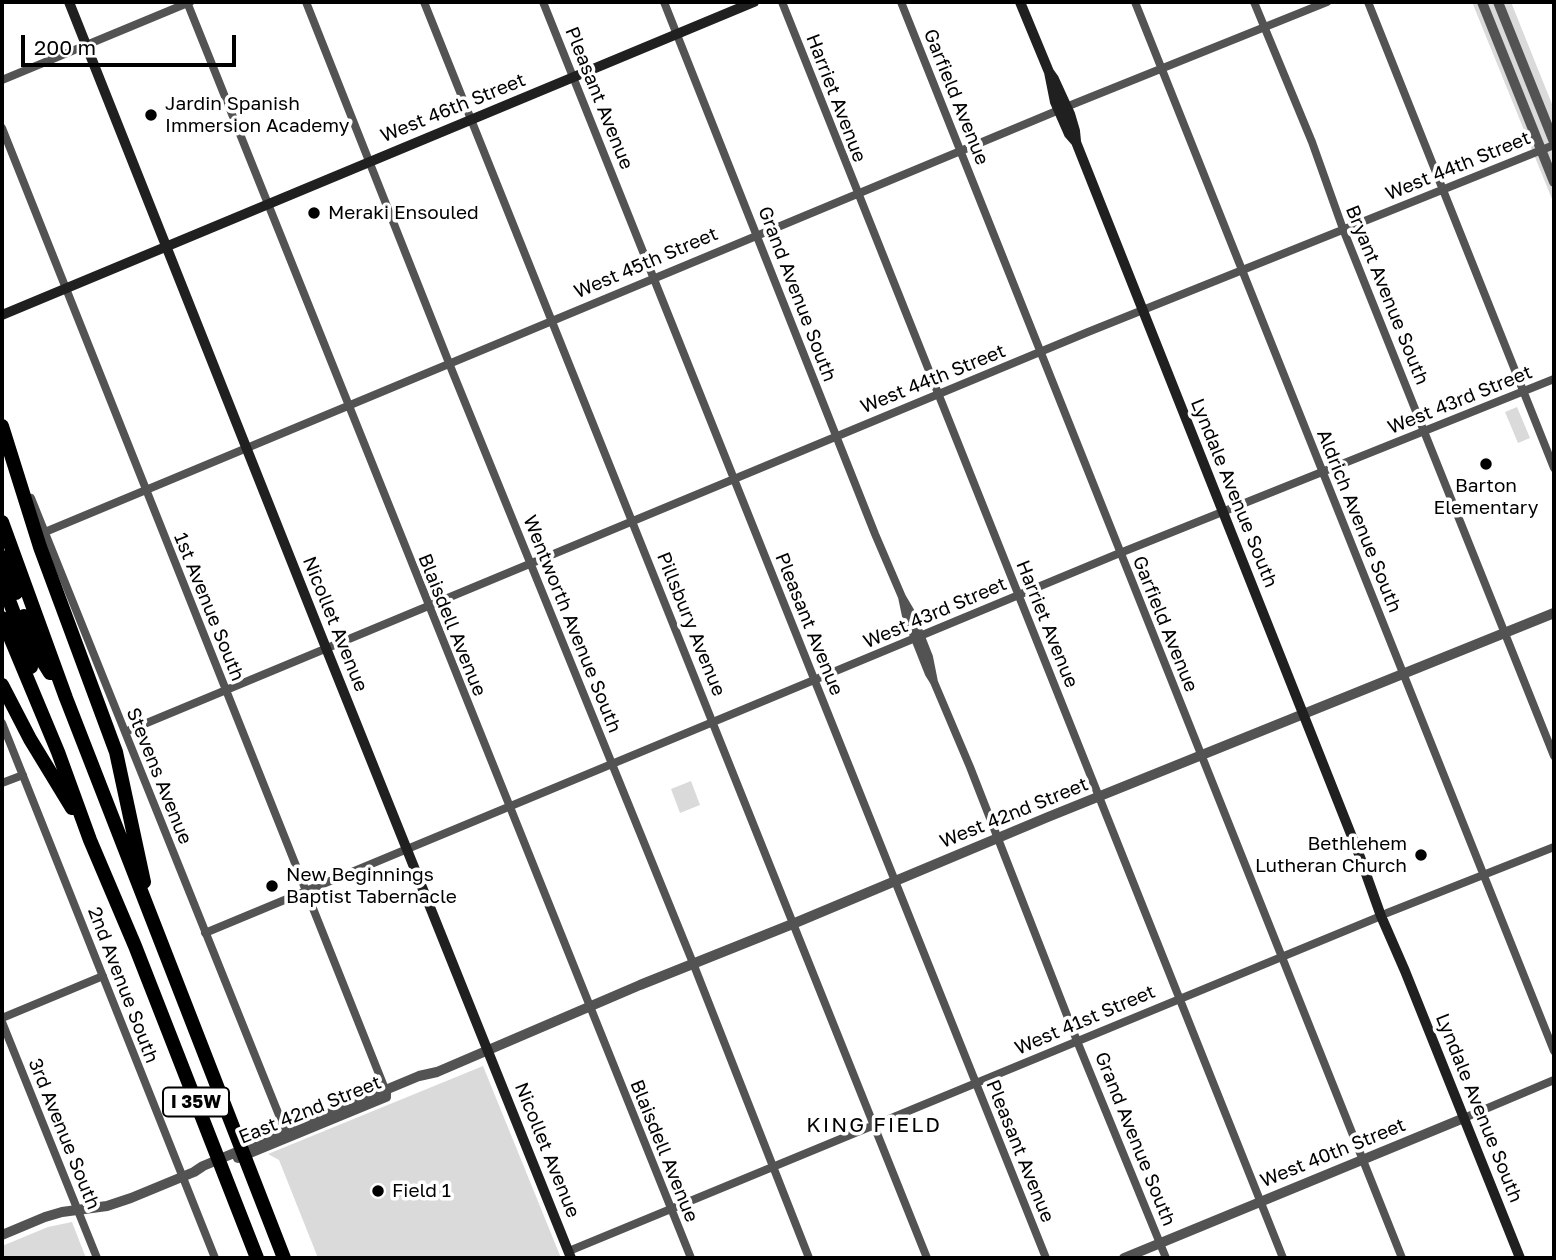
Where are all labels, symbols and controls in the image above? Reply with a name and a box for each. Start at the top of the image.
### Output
scale bar [24,21,240,65]
street label: Pleasant Avenue [560,23,638,173]
street label: Garfield Avenue [918,26,994,168]
street label: Harriet Avenue [801,31,871,165]
text: 200 m [34,34,96,60]
street label: West 46th Street [377,69,529,147]
place label: Jardin Spanish Immersion Academy [165,93,349,137]
marker: Jardin Spanish Immersion Academy [143,107,159,123]
street label: West 44th Street [1382,127,1534,205]
place label: Meraki Ensouled [328,202,479,224]
street label: Bryant Avenue South [1341,202,1433,388]
street label: Grand Avenue South [753,203,841,385]
marker: Meraki Ensouled [306,205,322,221]
street label: West 45th Street [571,222,721,304]
street label: West 44th Street [857,340,1009,418]
street label: West 43rd Street [1385,361,1535,439]
street label: Lyndale Avenue South [1186,395,1282,591]
street label: Aldrich Avenue South [1312,426,1406,616]
marker: Barton Elementary [1478,456,1494,472]
place label: Barton Elementary [1434,475,1538,519]
street label: Wentworth Avenue South [518,512,626,736]
street label: 1st Avenue South [169,530,249,684]
street label: Pillsbury Avenue [652,549,730,699]
street label: Pleasant Avenue [770,549,848,699]
street label: Blaisdell Avenue [413,551,491,699]
street label: Nicollet Avenue [298,553,372,695]
street label: Garfield Avenue [1127,553,1203,695]
street label: Harriet Avenue [1011,557,1083,691]
street label: West 43rd Street [860,573,1010,653]
street label: Stevens Avenue [121,705,197,847]
street label: West 42nd Street [937,773,1091,853]
place label: Bethlehem Lutheran Church [1255,833,1407,877]
marker: Bethlehem Lutheran Church [1413,847,1429,863]
place label: New Beginnings Baptist Tabernacle [286,864,457,908]
marker: New Beginnings Baptist Tabernacle [264,878,280,894]
street label: 2nd Avenue South [83,904,163,1066]
street label: West 41st Street [1011,980,1159,1060]
street label: Lyndale Avenue South [1431,1010,1527,1206]
street label: Grand Avenue South [1090,1049,1180,1229]
street label: 3rd Avenue South [23,1055,105,1213]
street label: East 42nd Street [235,1071,385,1149]
street label: Pleasant Avenue [981,1076,1059,1226]
street label: Blaisdell Avenue [625,1077,703,1225]
street label: Nicollet Avenue [510,1079,584,1221]
road number: I 35W [163,1087,229,1116]
district label: KING FIELD [807,1112,941,1138]
street label: West 40th Street [1257,1113,1409,1193]
place label: Field 1 [392,1180,451,1202]
marker: Field 1 [370,1183,386,1199]

